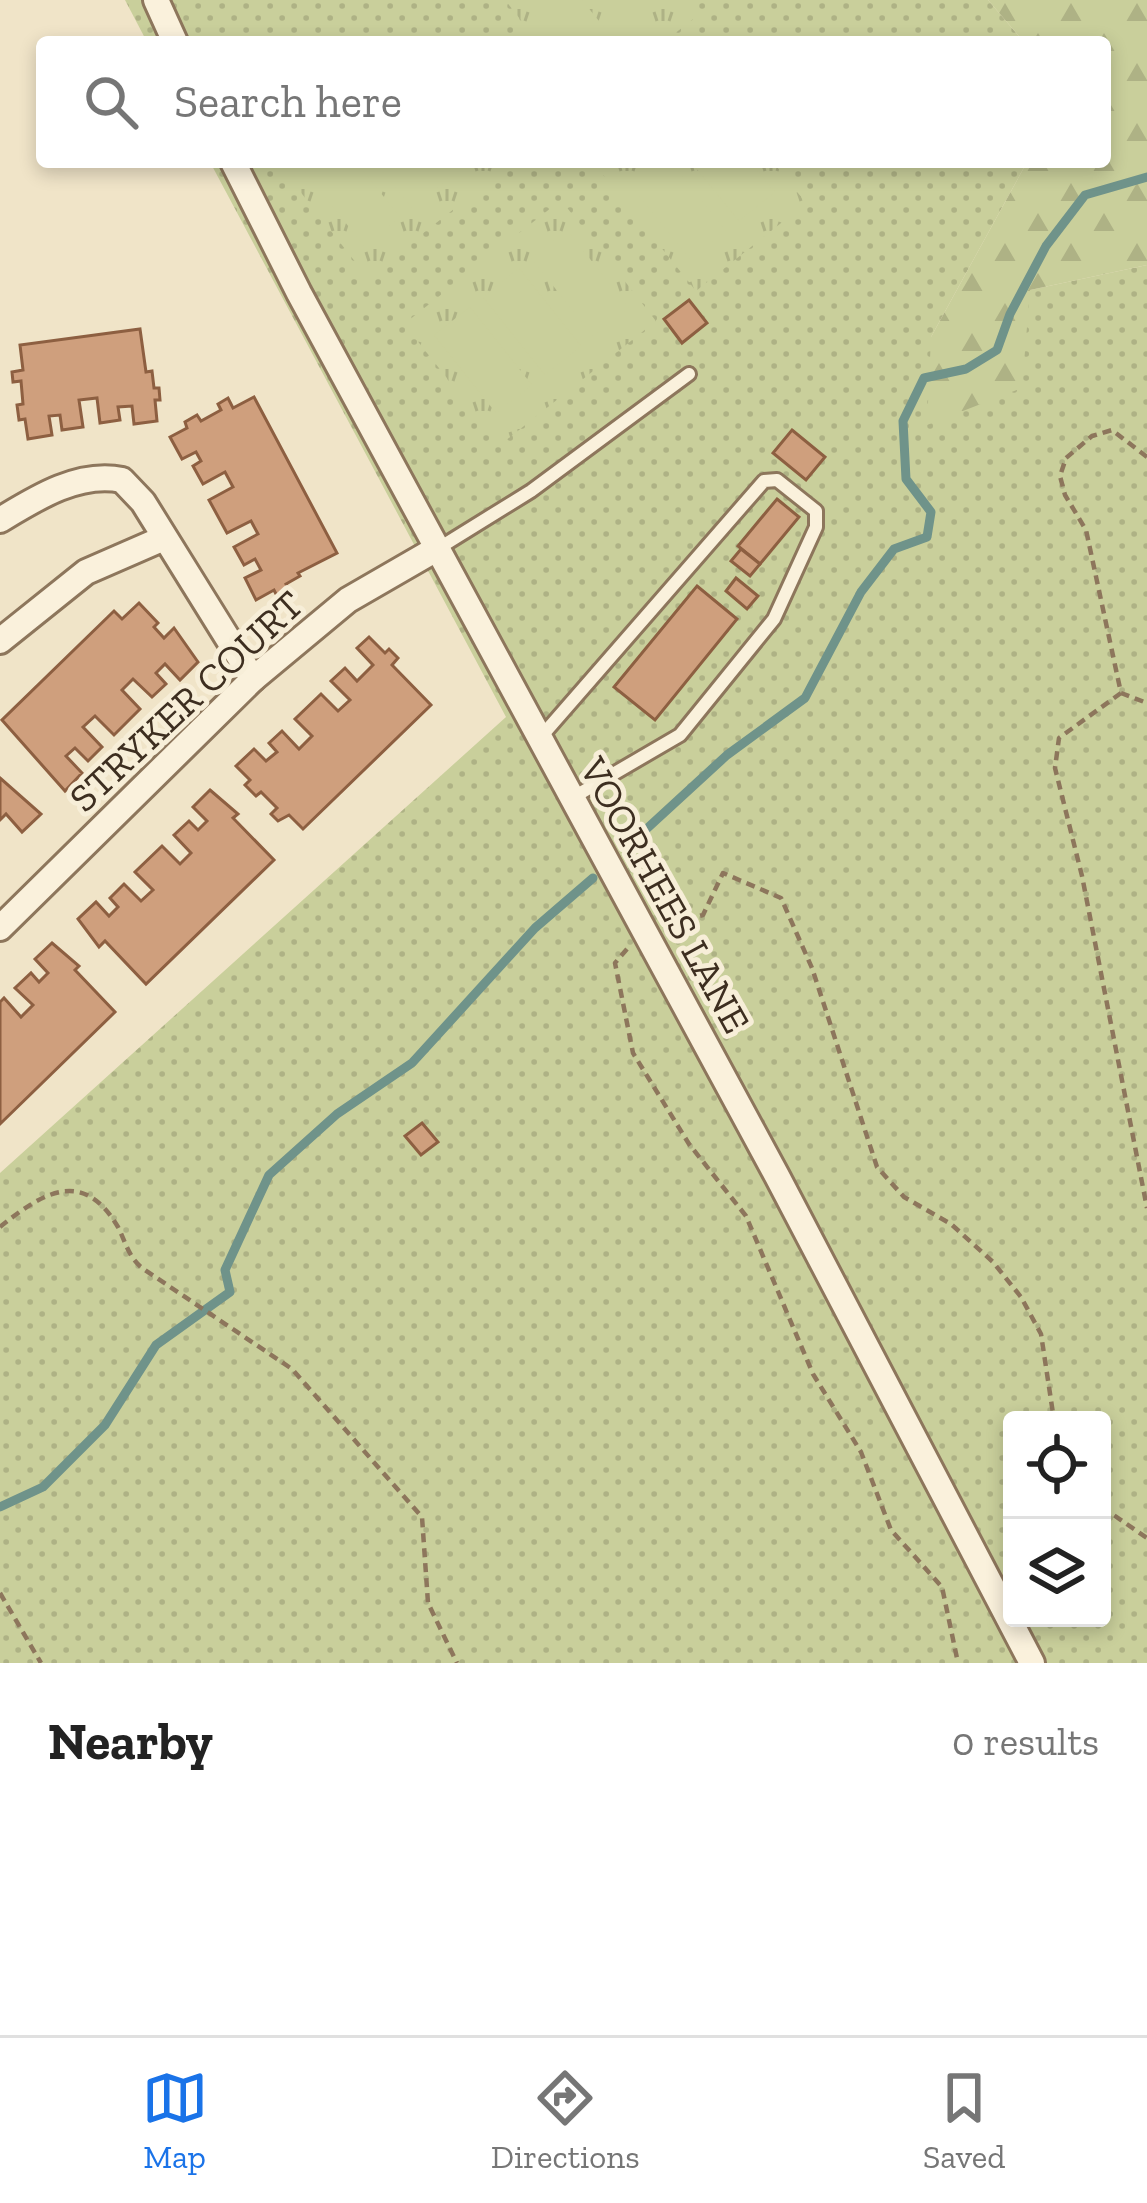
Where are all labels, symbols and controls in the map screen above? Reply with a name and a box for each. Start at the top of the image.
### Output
search box [36,36,1111,168]
icon: search [78,69,144,135]
text: Search here [174,75,402,129]
street label: STRYKER COURT [59,581,313,821]
street label: VOORHEES LANE [569,748,760,1041]
map controls [1003,1411,1111,1627]
button: locate [1003,1411,1111,1519]
button: layers [1003,1519,1111,1627]
text: Nearby [48,1711,213,1772]
text: 0 results [952,1718,1099,1765]
tab: Map [142,2065,208,2176]
tab: Directions [491,2065,640,2176]
tab: Saved [923,2065,1005,2176]

